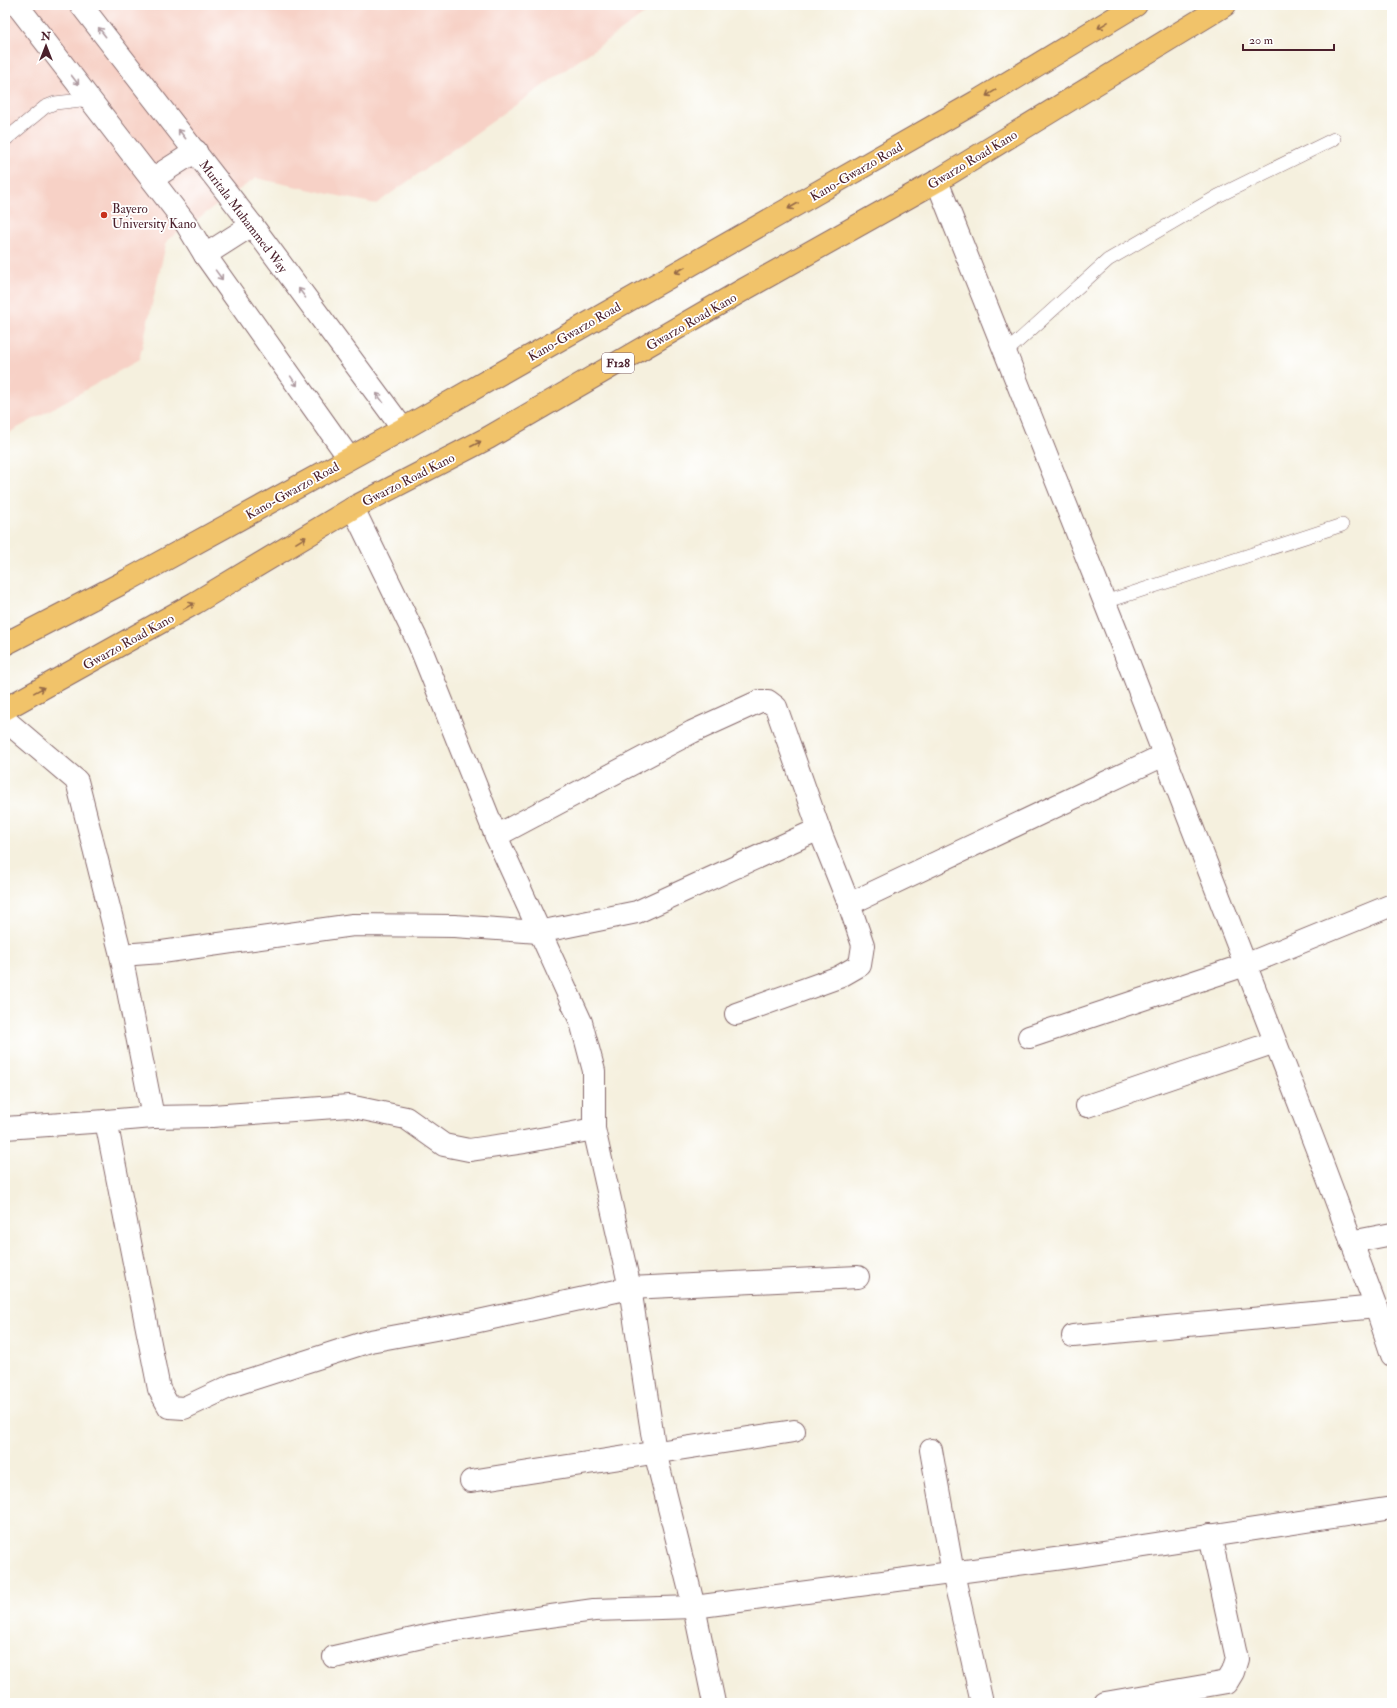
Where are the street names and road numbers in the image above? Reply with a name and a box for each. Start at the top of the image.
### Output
street label: Gwarzo Road Kano [925,127,1020,193]
street label: Kano-Gwarzo Road [807,139,906,205]
street label: Muritala Muhammed Way [195,157,291,277]
street label: Gwarzo Road Kano [643,290,740,354]
street label: Kano-Gwarzo Road [525,299,624,365]
road number: F128 [602,353,634,373]
street label: Gwarzo Road Kano [360,450,457,510]
street label: Kano-Gwarzo Road [243,458,343,523]
street label: Gwarzo Road Kano [80,610,177,674]

